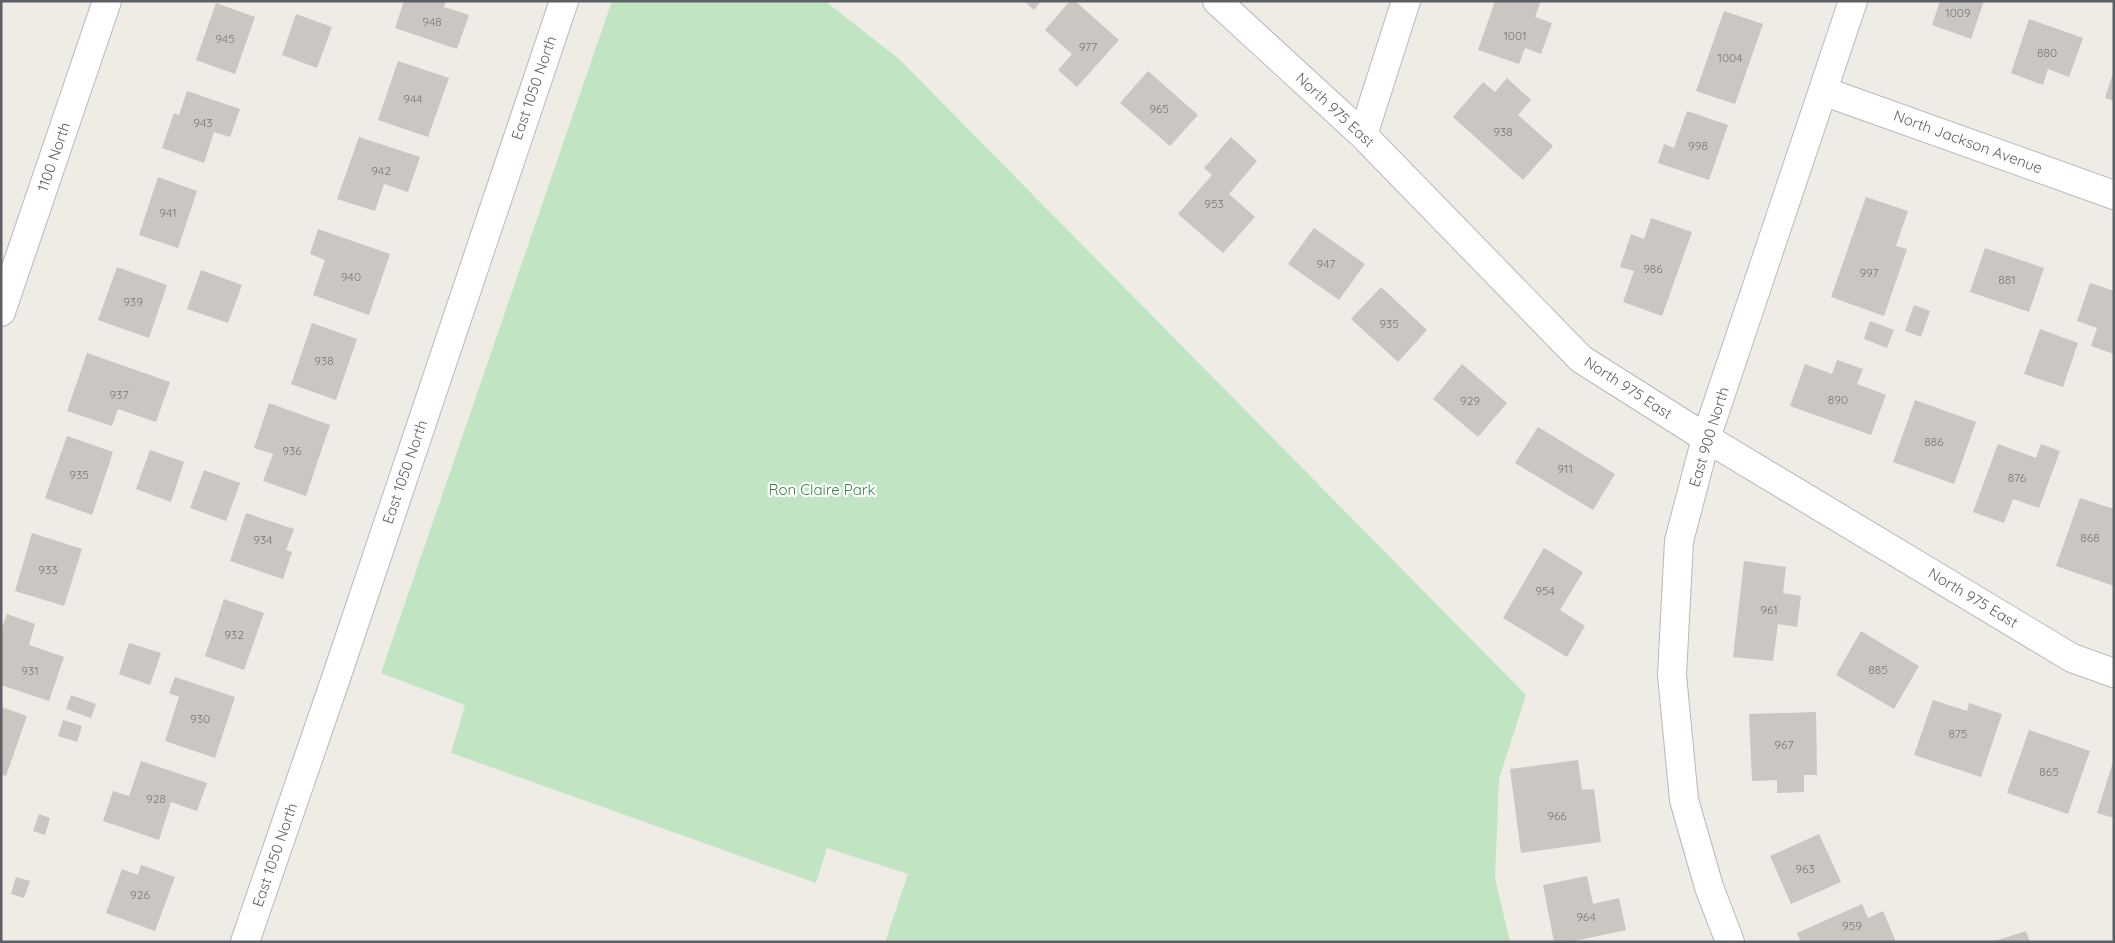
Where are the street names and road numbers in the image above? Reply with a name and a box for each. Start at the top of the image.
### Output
street label: East 1050 North [507,33,560,142]
street label: North 975 East [1292,68,1379,151]
street label: North Jackson Avenue [1891,106,2045,177]
street label: 1100 North [33,120,74,194]
street label: North 975 East [1581,352,1676,423]
street label: East 900 North [1684,385,1733,489]
street label: East 1050 North [378,417,431,526]
street label: North 975 East [1925,563,2021,632]
street label: East 1050 North [248,800,301,909]

